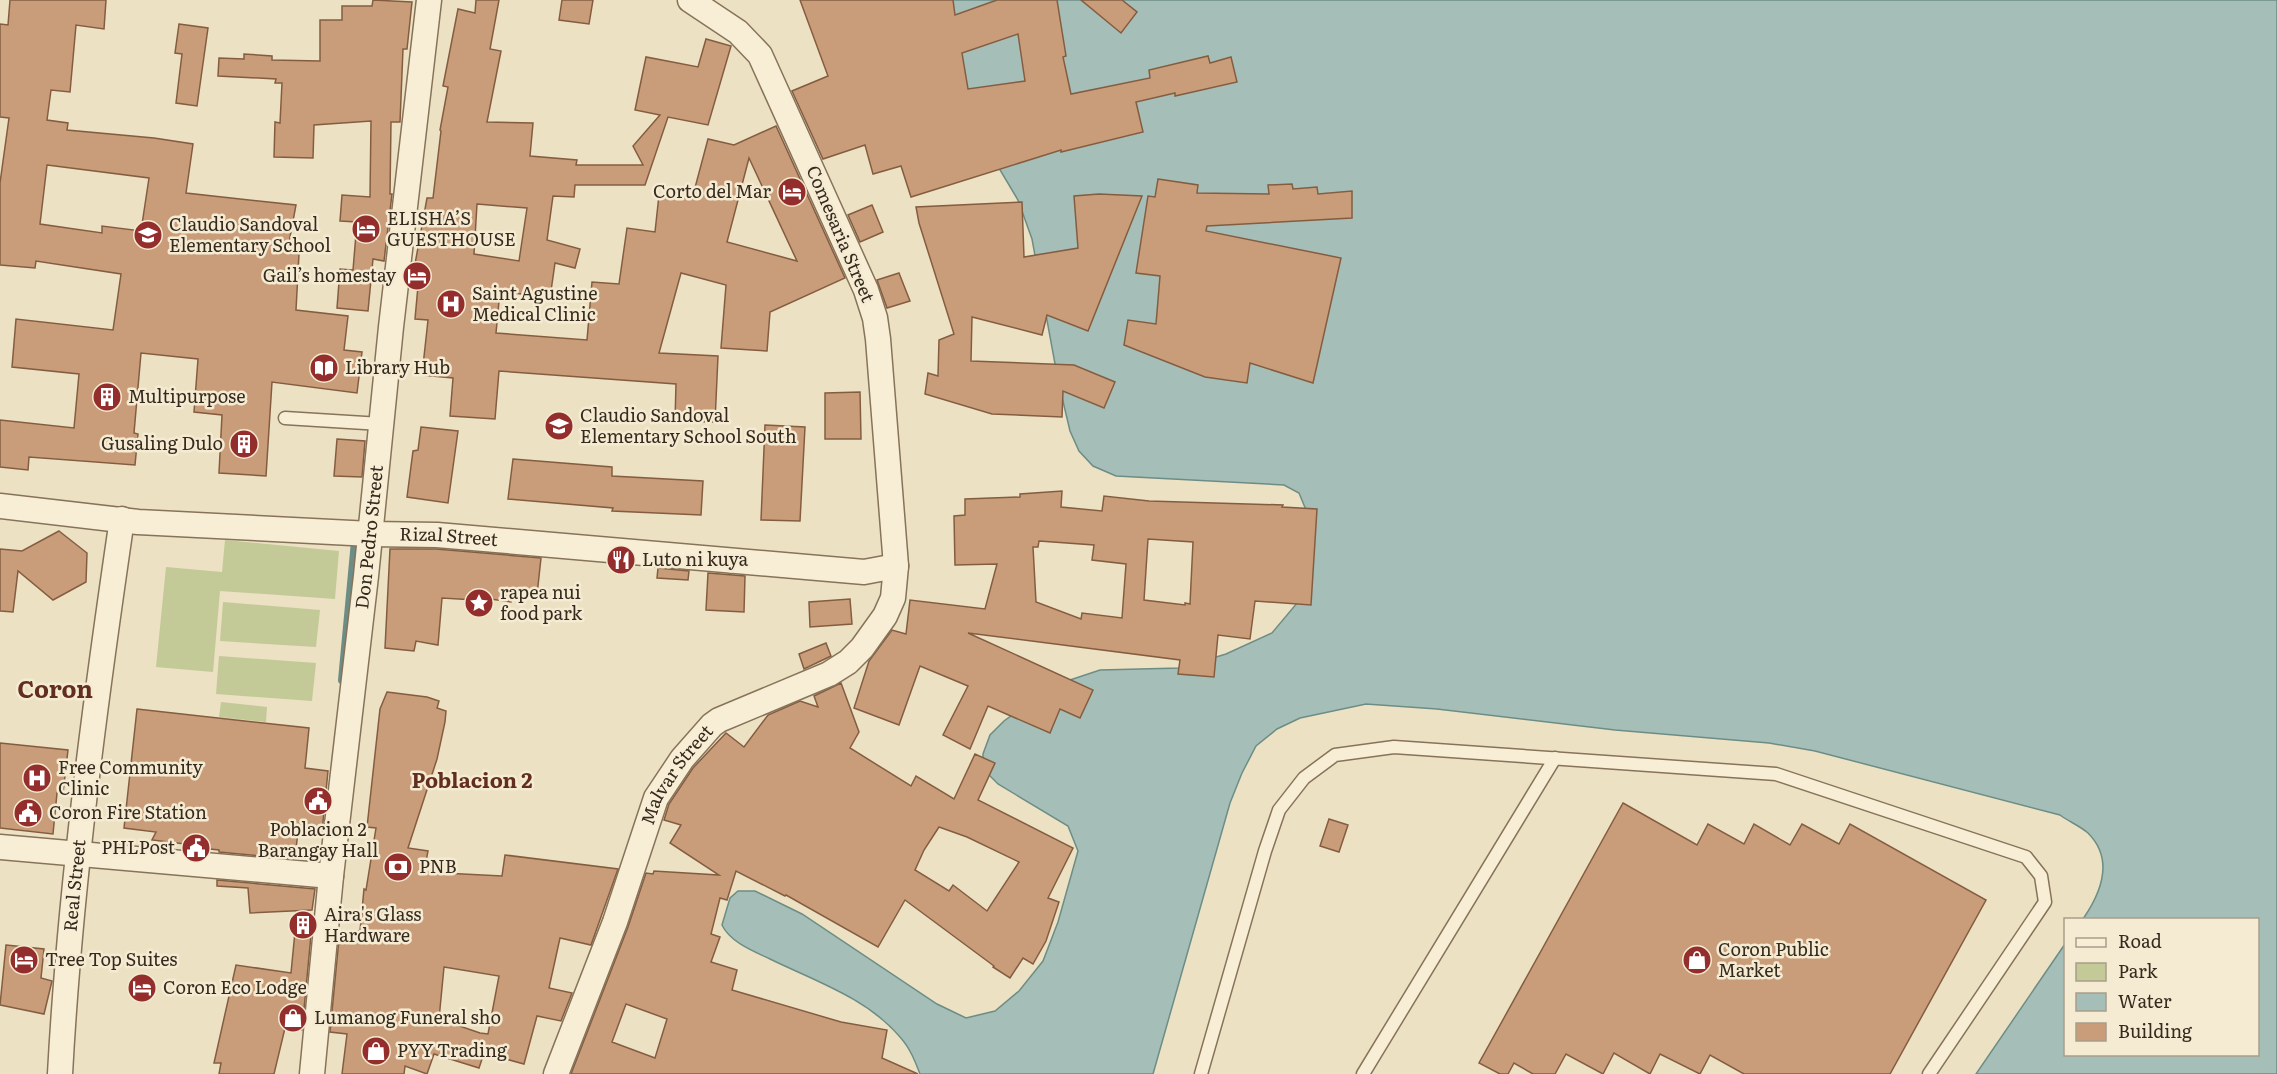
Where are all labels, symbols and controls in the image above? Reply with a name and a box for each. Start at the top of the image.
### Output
street label: Comesaria Street [800,161,883,307]
hotel icon: Corto del Mar [776,176,808,208]
place label: Corto del Mar [653,177,771,204]
place label: ELISHA’S GUESTHOUSE [387,204,516,252]
place label: Claudio Sandoval Elementary School [169,210,331,258]
hotel icon: ELISHA’S GUESTHOUSE [350,213,382,245]
school or university icon: Claudio Sandoval Elementary School [132,219,164,251]
hotel icon: Gail’s homestay [401,260,433,292]
place label: Gail’s homestay [263,261,397,288]
place label: Saint Agustine Medical Clinic [472,279,598,327]
hospital icon: Saint Agustine Medical Clinic [435,288,467,320]
library icon: Library Hub [308,352,340,384]
place label: Library Hub [345,353,450,380]
building icon: Multipurpose [91,381,123,413]
place label: Multipurpose [128,382,246,409]
place label: Claudio Sandoval Elementary School South [580,401,797,449]
school or university icon: Claudio Sandoval Elementary School South [543,410,575,442]
building icon: Gusaling Dulo [228,428,260,460]
place label: Gusaling Dulo [101,429,223,456]
street label: Don Pedro Street [347,463,389,611]
street label: Rizal Street [399,519,500,552]
restaurant icon: Luto ni kuya [605,544,637,576]
place label: Luto ni kuya [642,545,749,572]
place label: rapea nui food park [500,578,583,626]
place icon: rapea nui food park [463,587,495,619]
district label: Coron [17,670,93,705]
street label: Malvar Street [633,717,719,828]
place label: Free Community Clinic [58,753,204,801]
hospital icon: Free Community Clinic [21,762,53,794]
district label: Poblacion 2 [411,763,533,794]
public building icon: Poblacion 2 Barangay Hall [302,785,334,817]
public building icon: Coron Fire Station [12,797,44,829]
place label: Coron Fire Station [49,798,207,825]
place label: Poblacion 2 Barangay Hall [258,815,378,863]
public building icon: PHLPost [180,832,212,864]
place label: PHLPost [101,833,176,860]
street label: Real Street [55,837,92,933]
bank icon: PNB [382,851,414,883]
place label: PNB [419,852,457,879]
place label: Aira's Glass Hardware [324,900,422,948]
building icon: Aira's Glass Hardware [287,909,319,941]
legend [2064,918,2259,1056]
text: Road [2118,927,2162,954]
place label: Coron Public Market [1718,935,1829,983]
hotel icon: Tree Top Suites [8,944,40,976]
shop icon: Coron Public Market [1681,944,1713,976]
place label: Tree Top Suites [45,945,177,972]
text: Park [2118,957,2159,984]
hotel icon: Coron Eco Lodge [126,972,158,1004]
place label: Coron Eco Lodge [163,973,307,1000]
text: Water [2118,987,2172,1014]
shop icon: Lumanog Funeral sho [277,1002,309,1034]
place label: Lumanog Funeral sho [314,1003,501,1030]
text: Building [2118,1017,2193,1044]
shop icon: PYY Trading [360,1035,392,1067]
place label: PYY Trading [397,1036,508,1063]

